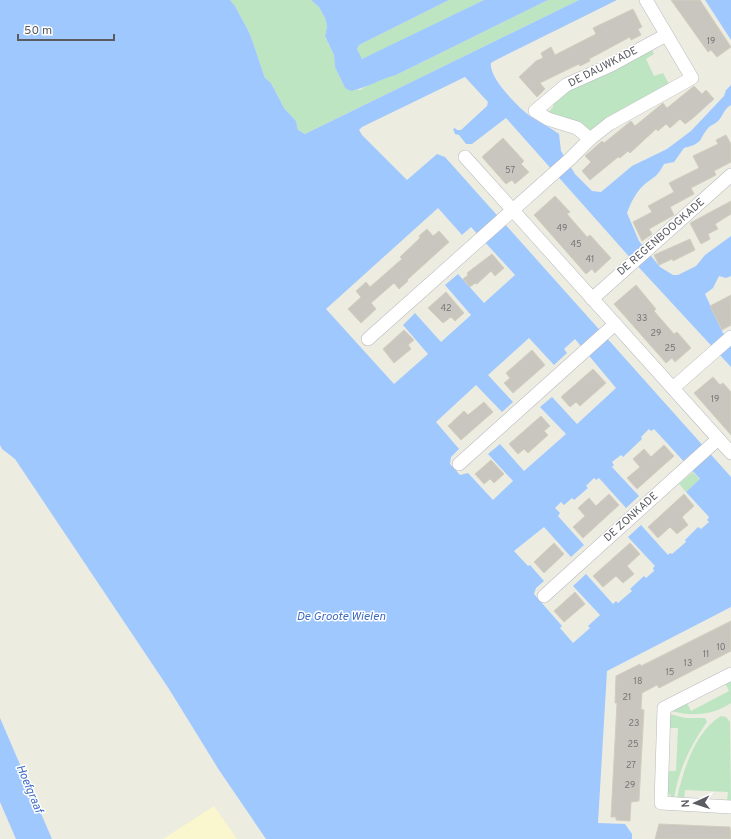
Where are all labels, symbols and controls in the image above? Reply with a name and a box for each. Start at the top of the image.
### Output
scale bar [18,16,114,42]
text: 50 m [24,23,52,39]
house number: 19 [707,36,715,47]
street label: DE DAUWKADE [566,44,640,90]
house number: 57 [505,165,515,176]
street label: DE REGENBOOGKADE [614,195,708,279]
house number: 49 [557,223,567,234]
house number: 45 [570,239,582,250]
house number: 41 [586,254,594,265]
house number: 42 [440,303,452,314]
house number: 33 [637,313,647,324]
house number: 29 [651,328,661,339]
house number: 25 [664,343,676,354]
house number: 19 [711,394,719,405]
street label: DE ZONKADE [601,489,661,545]
water label: De Groote Wielen [297,609,386,625]
house number: 10 [716,642,726,653]
house number: 11 [703,649,709,660]
house number: 13 [684,658,692,669]
house number: 15 [666,667,674,678]
house number: 18 [634,676,642,687]
house number: 21 [623,692,631,703]
house number: 23 [629,718,639,729]
house number: 25 [627,739,639,750]
house number: 27 [626,760,636,771]
water label: Hoefgraaf [12,762,47,818]
house number: 29 [625,780,635,791]
north arrow [675,783,715,823]
text: N [679,799,693,808]

